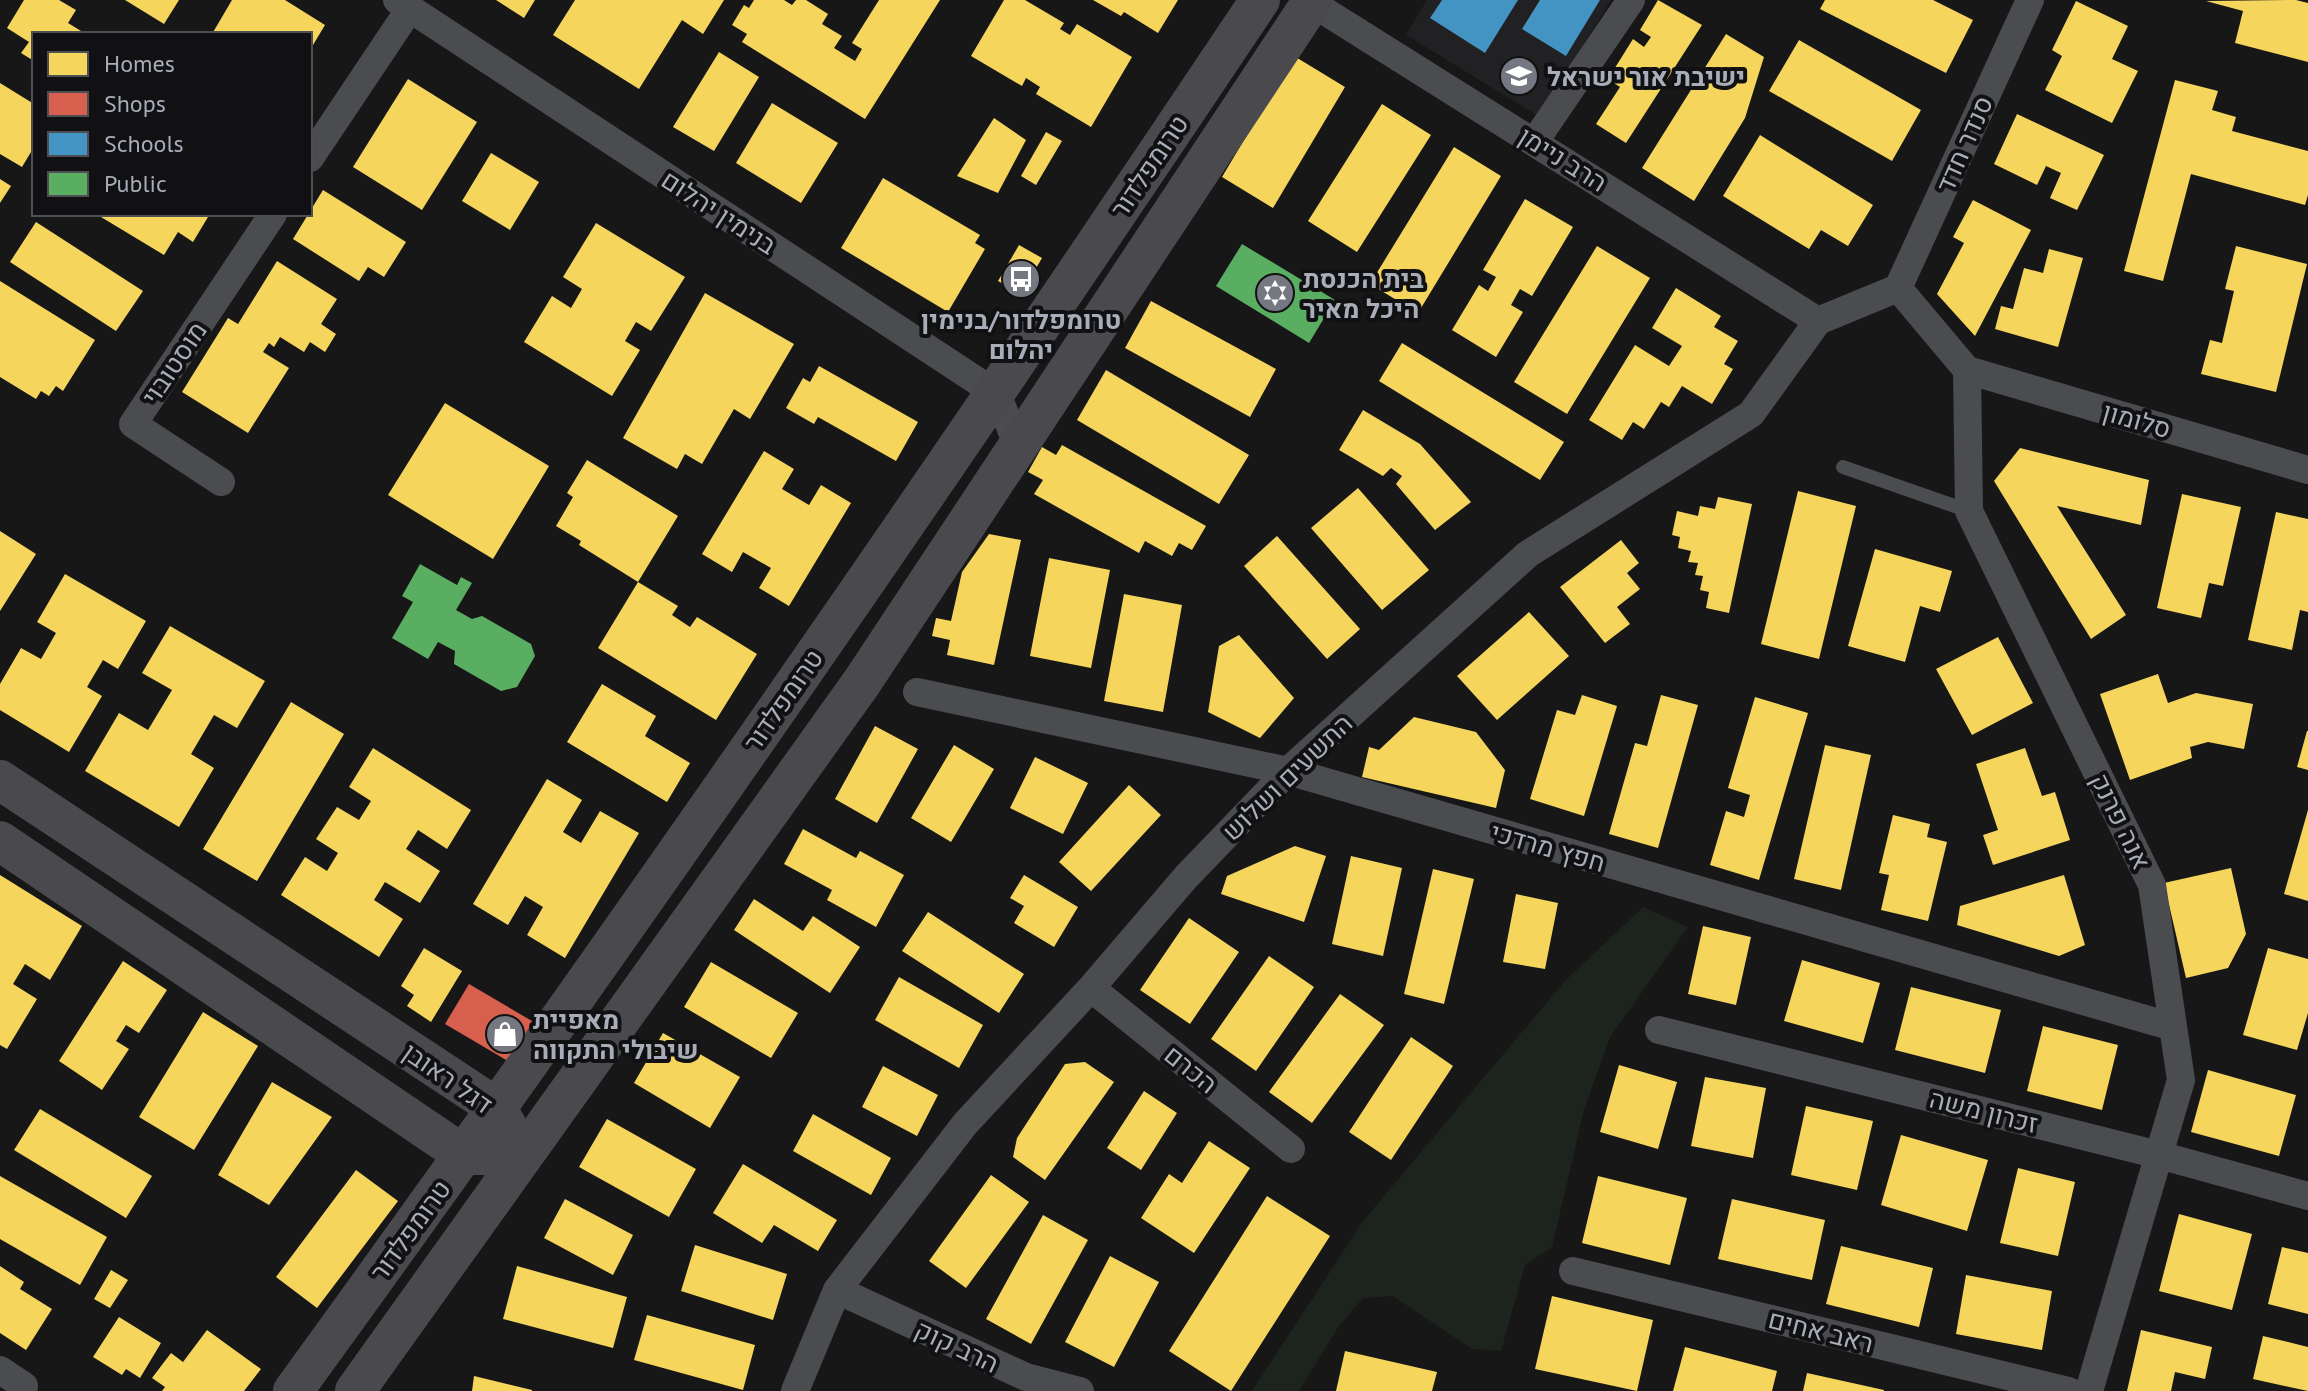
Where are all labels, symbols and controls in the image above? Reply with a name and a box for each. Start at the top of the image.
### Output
legend [32,32,312,216]
text: Homes [104,48,175,79]
school or university icon: ישיבת אור ישראל [1498,55,1540,97]
place label: ישיבת אור ישראל [1547,60,1745,93]
text: Shops [104,88,166,119]
street label: סנדר חדד [1928,91,2000,197]
street label: טרומפלדור [1103,108,1195,224]
street label: הרב ניימן [1513,119,1613,199]
text: Schools [104,128,184,159]
street label: בנימין יהלום [655,163,783,262]
text: Public [104,168,167,199]
bus stop icon: טרומפלדור/בנימין יהלום [1000,258,1042,300]
place label: בית הכנסת היכל מאיר [1303,262,1424,325]
synagogue icon: בית הכנסת היכל מאיר [1254,272,1296,314]
place label: טרומפלדור/בנימין יהלום [921,303,1121,366]
street label: מוסטובוי [134,315,214,411]
street label: סלומון [2099,395,2175,445]
street label: טרומפלדור [736,643,830,757]
street label: התשעים ושלוש [1215,707,1359,847]
street label: אנה פרנק [2084,767,2158,875]
street label: חפץ מרדכי [1487,815,1609,879]
place label: מאפיית שיבולי התקווה [533,1003,699,1066]
shop icon: מאפיית שיבולי התקווה [484,1013,526,1055]
street label: דגל ראובן [397,1035,499,1121]
street label: הכרם [1158,1038,1224,1100]
street label: זכרון משה [1926,1082,2042,1140]
street label: טרומפלדור [362,1173,458,1287]
street label: ראב אחים [1765,1302,1877,1360]
street label: הרב קוק [910,1312,1004,1380]

